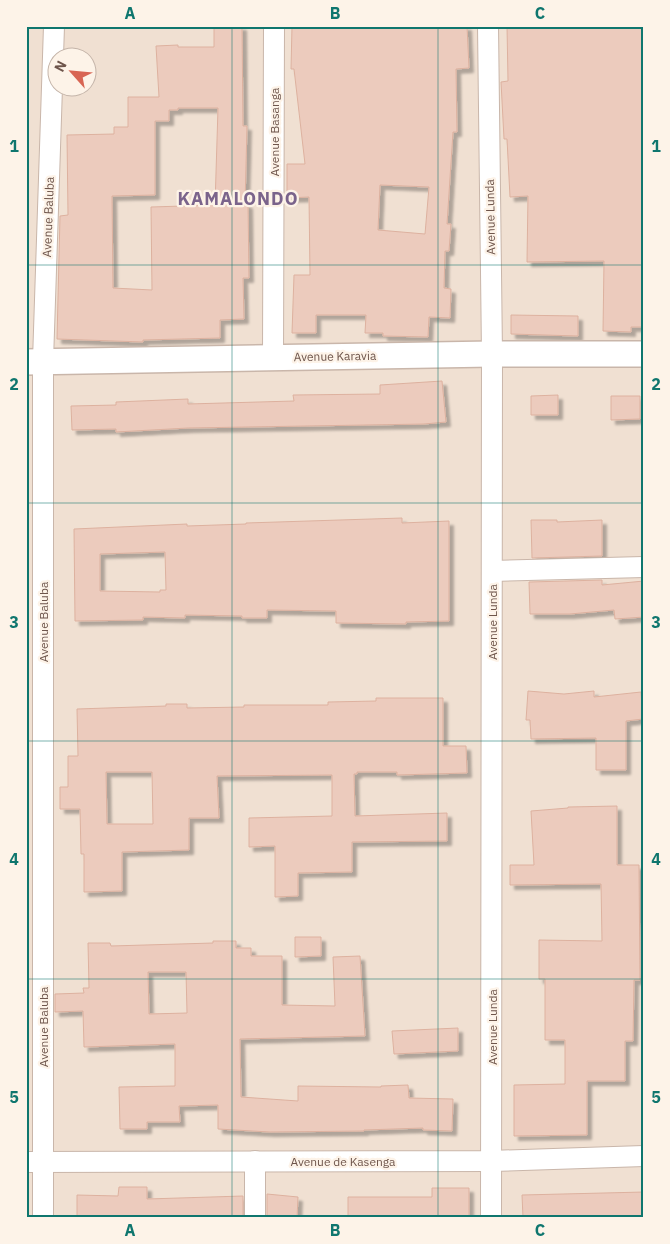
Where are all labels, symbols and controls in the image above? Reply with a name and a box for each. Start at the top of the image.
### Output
text: A [125,3,136,23]
text: B [330,3,341,23]
text: C [535,3,545,23]
north arrow [48,48,98,98]
text: N [50,57,71,75]
street label: Avenue Basanga [267,87,282,176]
text: 1 [9,136,19,156]
text: 1 [651,136,661,156]
street label: Avenue Baluba [39,176,57,258]
street label: Avenue Lunda [482,178,498,255]
district label: KAMALONDO [177,187,299,210]
street label: Avenue Karavia [294,348,377,364]
text: 2 [9,374,19,394]
text: 2 [651,374,661,394]
street label: Avenue Baluba [36,581,51,662]
street label: Avenue Lunda [485,584,500,660]
text: 3 [9,612,19,632]
text: 3 [651,612,661,632]
text: 4 [9,849,19,869]
text: 4 [651,849,661,869]
street label: Avenue Baluba [36,986,51,1067]
street label: Avenue Lunda [485,989,500,1065]
text: 5 [9,1087,19,1107]
text: 5 [651,1087,661,1107]
street label: Avenue de Kasenga [290,1154,396,1169]
text: A [125,1220,136,1240]
text: B [330,1220,341,1240]
text: C [535,1220,545,1240]

